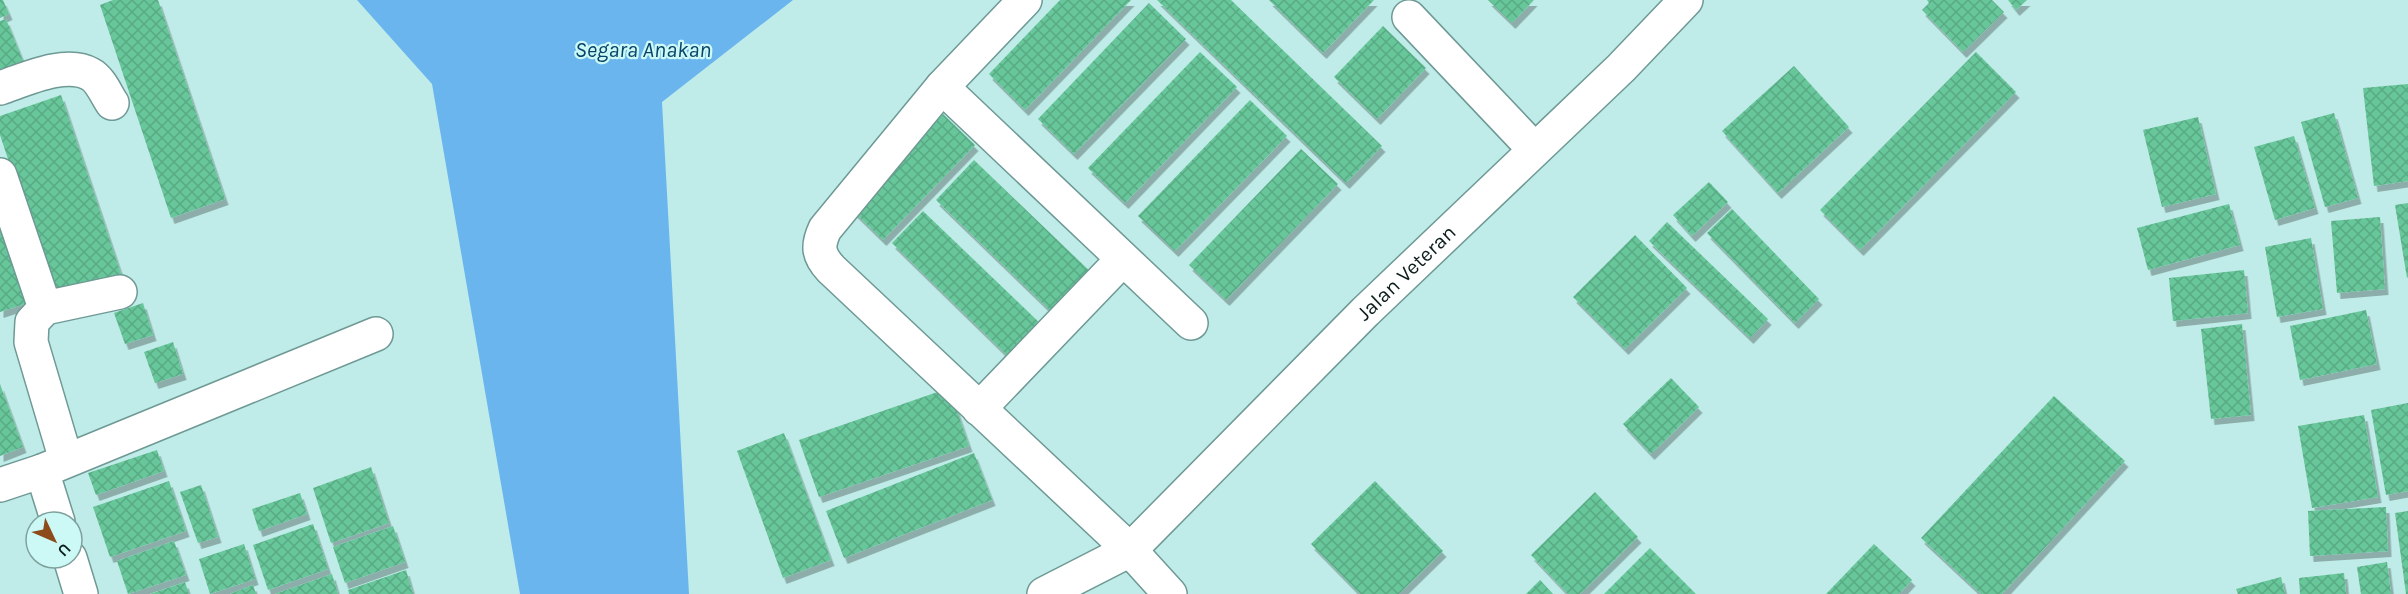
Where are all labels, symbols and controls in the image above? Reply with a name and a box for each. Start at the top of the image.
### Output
water label: Segara Anakan [575,37,711,63]
street label: Jalan Veteran [1352,220,1461,325]
north arrow [24,510,84,570]
text: U [54,540,75,561]

